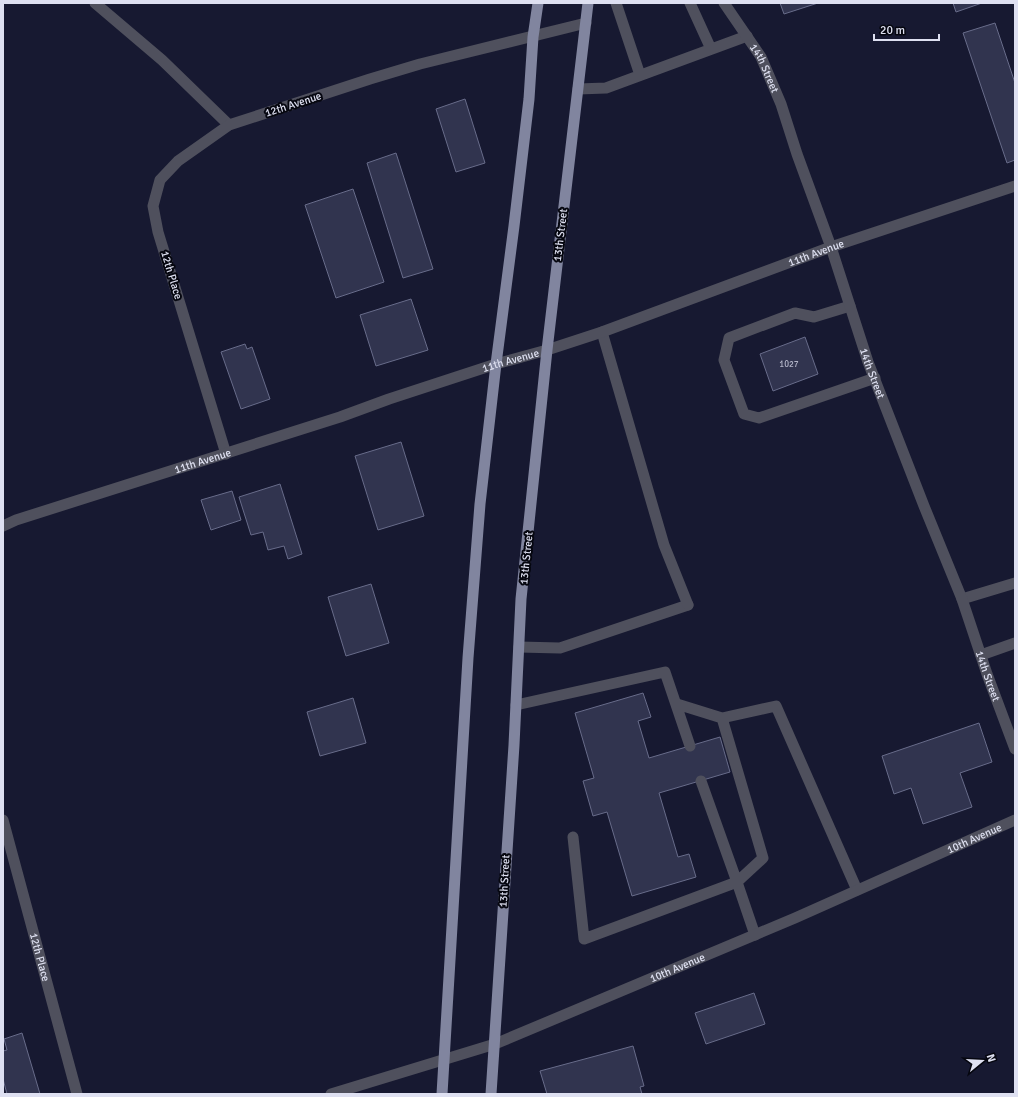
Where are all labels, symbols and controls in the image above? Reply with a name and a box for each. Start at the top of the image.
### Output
scale bar [874,16,939,42]
text: 20 m [880,23,905,38]
street label: 14th Street [747,41,781,95]
street label: 12th Avenue [263,89,323,120]
street label: 13th Street [551,208,570,262]
street label: 11th Avenue [786,237,846,269]
street label: 12th Place [158,249,185,301]
street label: 11th Avenue [480,346,541,375]
street label: 14th Street [857,347,888,401]
house number: 1027 [779,359,799,370]
street label: 11th Avenue [173,446,233,476]
street label: 13th Street [517,531,536,585]
street label: 14th Street [973,649,1003,703]
street label: 10th Avenue [945,821,1004,857]
street label: 13th Street [497,854,512,908]
street label: 12th Place [27,931,52,983]
street label: 10th Avenue [648,951,707,985]
north arrow [962,1041,1002,1081]
text: N [984,1052,998,1064]

